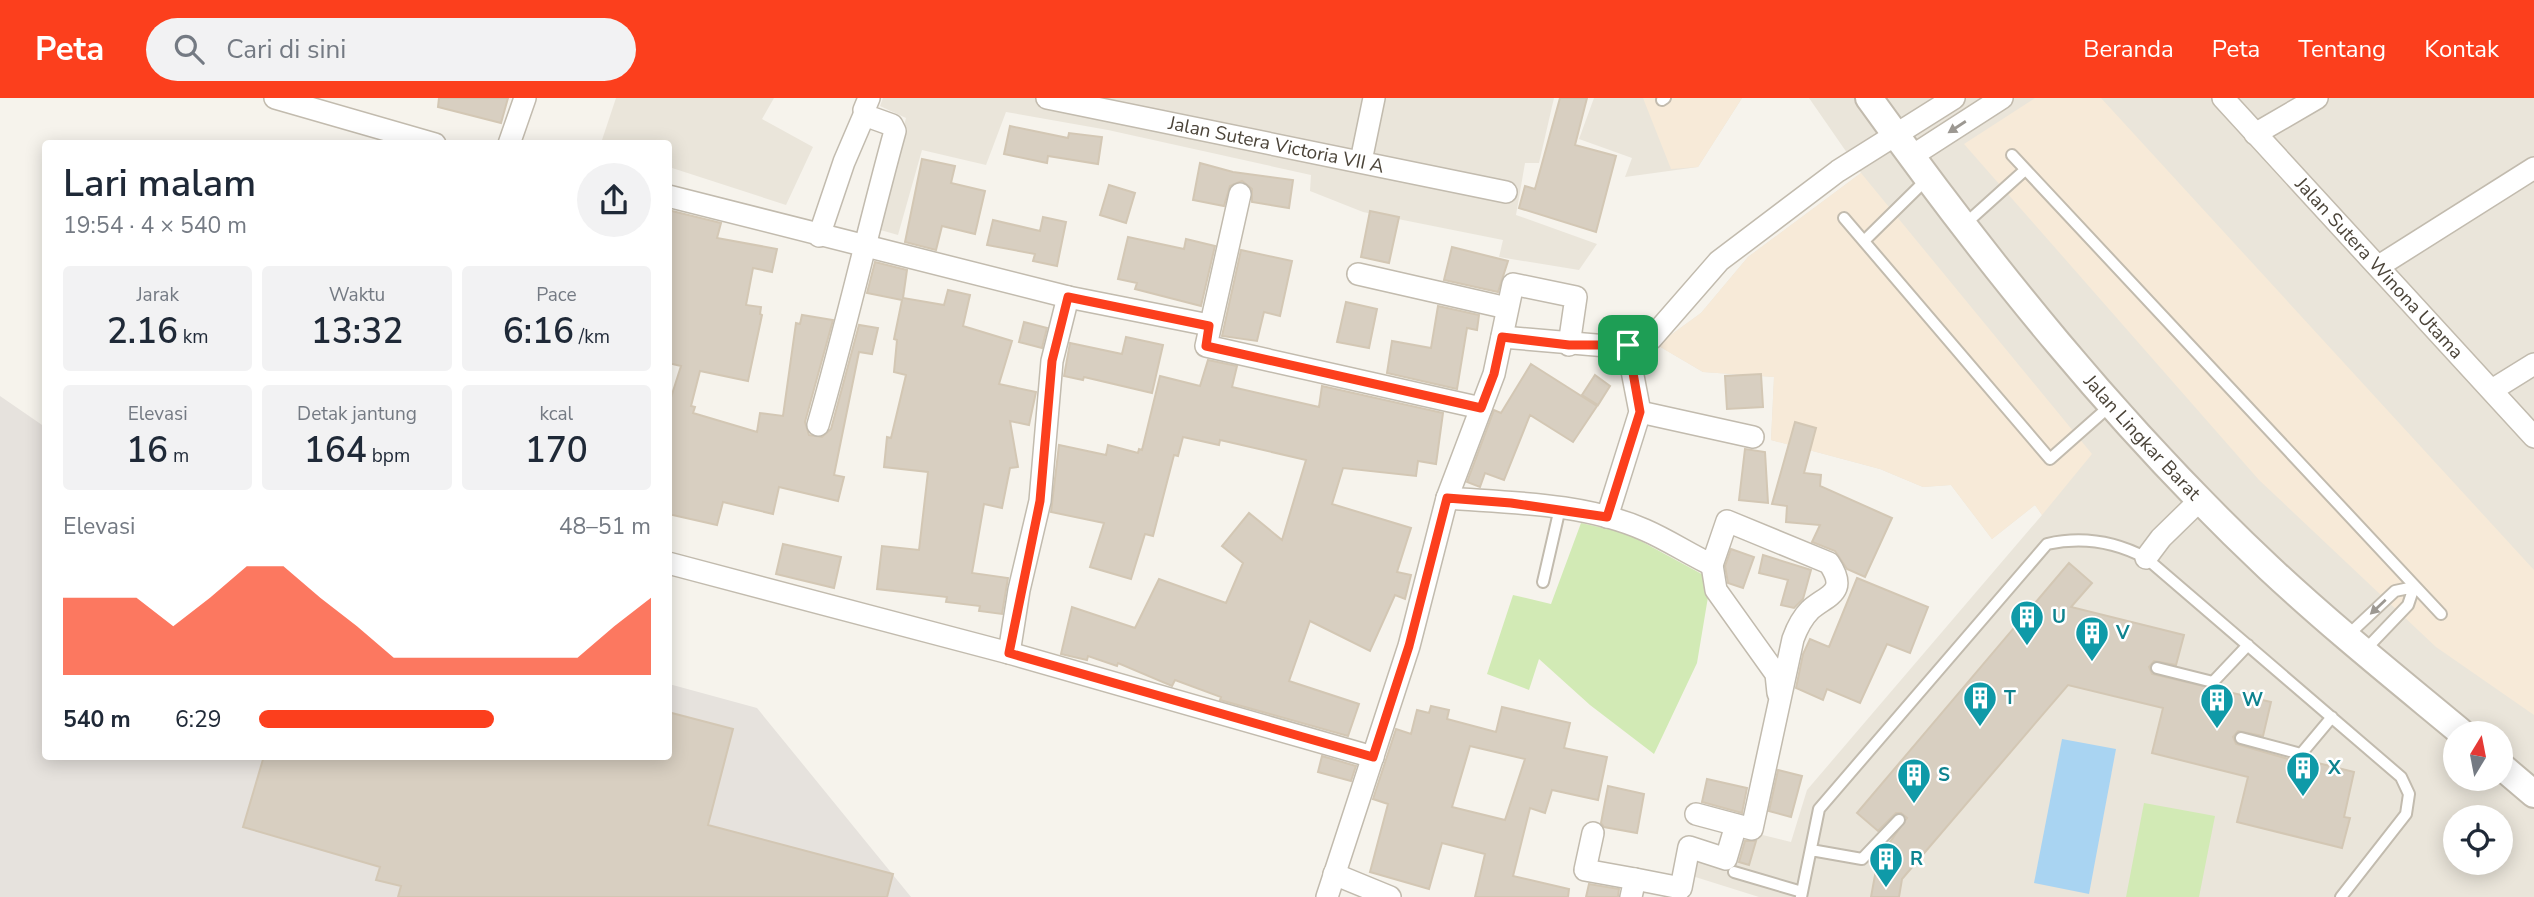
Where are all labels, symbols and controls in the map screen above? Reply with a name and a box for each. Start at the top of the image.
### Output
search box [146,18,636,81]
text: Peta [35,27,104,72]
icon: search [170,30,208,68]
text: Cari di sini [226,32,346,67]
text: Beranda [2083,33,2174,65]
text: Peta [2212,33,2260,65]
text: Tentang [2298,33,2386,65]
text: Kontak [2424,33,2499,65]
street label: Jalan Sutera Victoria VII A [1165,110,1387,180]
one-way arrow [1948,120,1966,134]
text: Lari malam [63,158,256,209]
button: share [577,163,651,237]
street label: Jalan Sutera Winona Utama [2289,171,2469,365]
text: 19:54 · 4 × 540 m [63,210,247,241]
text: Jarak [136,282,179,308]
text: Waktu [329,282,385,308]
text: Pace [536,282,577,308]
text: 2.16 [107,308,178,355]
text: 13:32 [311,308,403,355]
text: 6:16 [503,308,574,355]
pin [1598,315,1658,375]
text: km [178,324,209,350]
text: /km [574,324,610,350]
icon: arrive [1609,326,1647,364]
street label: Jalan Lingkar Barat [2077,368,2206,506]
text: Elevasi [128,401,188,427]
text: Detak jantung [297,401,417,427]
text: kcal [539,401,573,427]
text: 16 [126,427,168,474]
text: 164 [304,427,367,474]
text: 170 [525,427,588,474]
text: m [168,443,189,469]
text: bpm [367,443,410,469]
text: Elevasi [63,511,135,542]
text: 48–51 m [559,511,651,542]
building icon: U [2008,598,2046,647]
one-way arrow [2369,599,2387,615]
place label: U [2052,604,2066,630]
building icon: V [2073,614,2111,663]
place label: V [2115,620,2130,646]
building icon: T [1961,679,1999,728]
building icon: W [2198,681,2236,730]
place label: T [2004,685,2016,711]
place label: W [2242,687,2263,713]
text: 540 m [63,704,131,735]
text: 6:29 [175,704,222,735]
north arrow [2443,721,2513,791]
map controls [2443,721,2513,875]
building icon: X [2284,749,2322,798]
place label: X [2327,755,2341,781]
building icon: S [1895,756,1933,805]
place label: S [1938,762,1950,788]
button: locate [2443,805,2513,875]
building icon: R [1867,840,1905,889]
place label: R [1910,846,1923,872]

